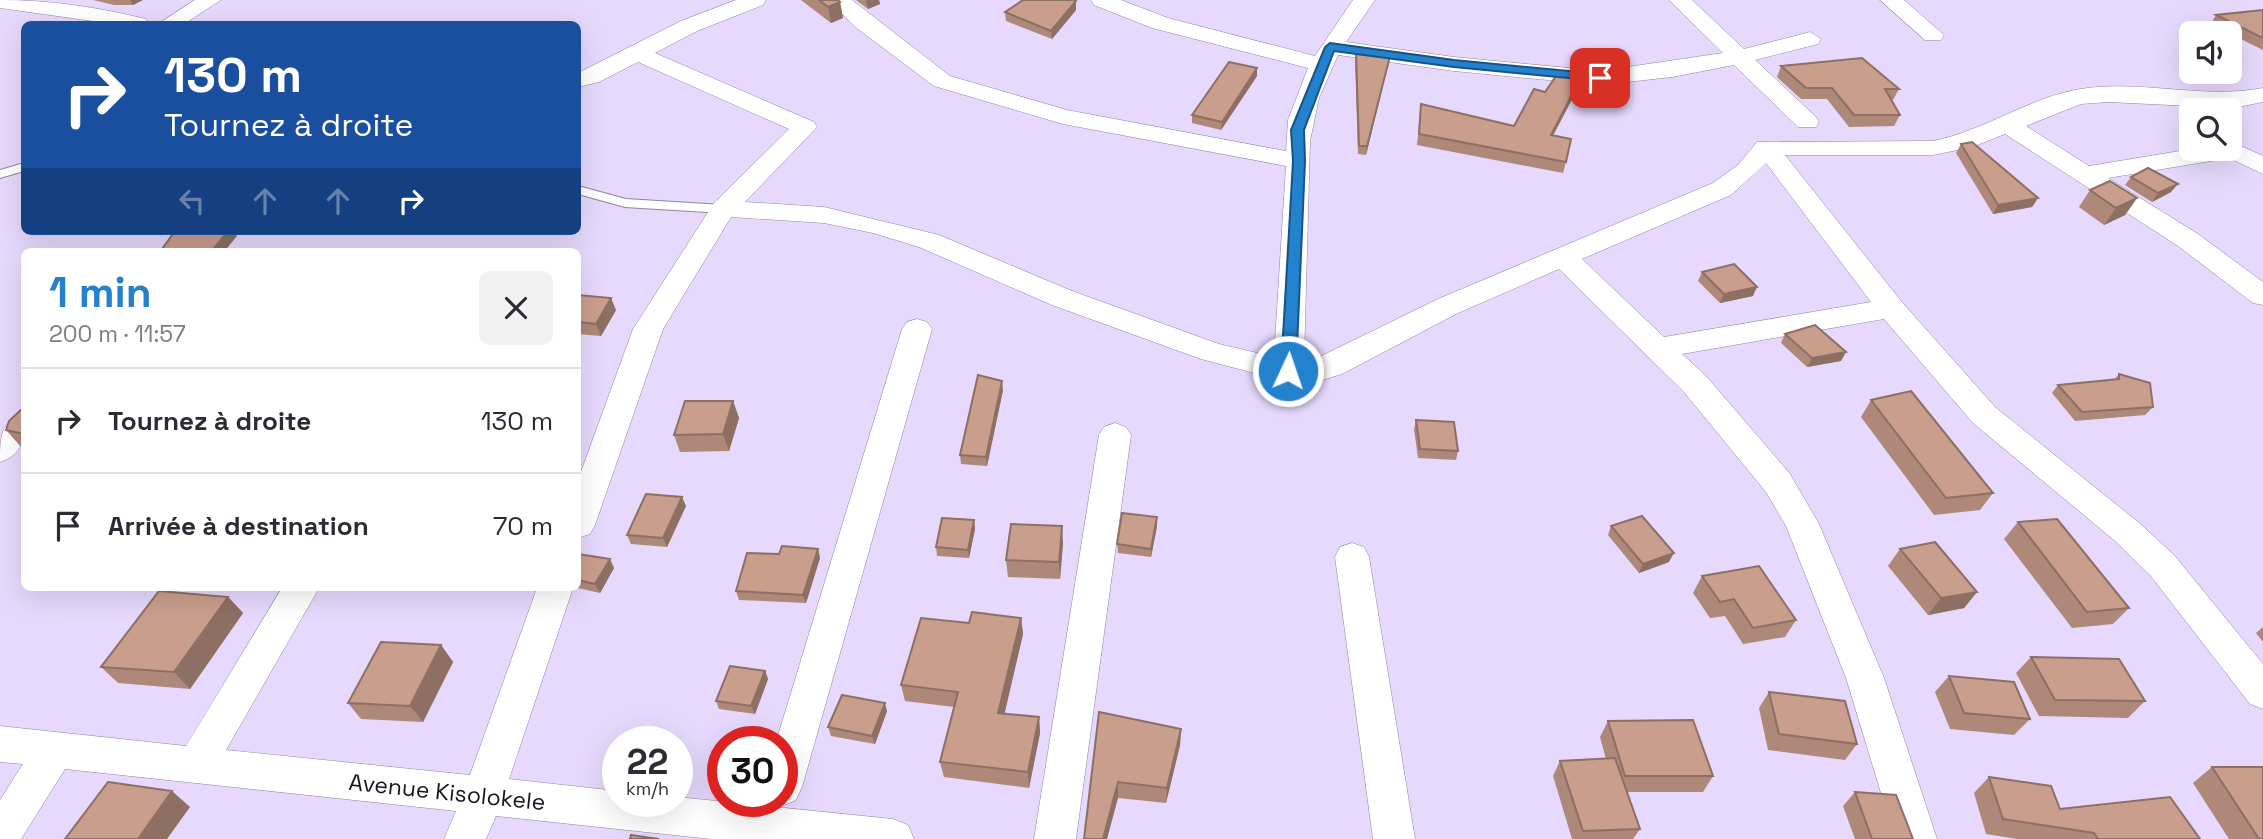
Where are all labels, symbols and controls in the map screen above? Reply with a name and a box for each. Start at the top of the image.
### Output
map controls [2179,21,2242,161]
button: sound [2179,21,2242,84]
text: 130 m [164,44,302,106]
pin [1570,48,1630,108]
icon: right [49,49,140,140]
icon: arrive [1581,59,1619,97]
button: search [2179,98,2242,161]
text: Tournez à droite [164,105,413,145]
icon: left [173,182,211,220]
icon: ahead [246,182,284,220]
icon: ahead [319,182,357,220]
icon: right [392,182,430,220]
text: 1 min [49,266,152,319]
button: close [479,271,553,345]
text: 200 m · 11:57 [49,319,186,349]
position arrow [1251,334,1325,408]
icon: right [49,402,87,440]
text: Tournez à droite [108,404,311,438]
text: 130 m [481,404,553,438]
icon: arrive [49,507,87,545]
text: Arrivée à destination [108,509,369,543]
text: 70 m [493,509,553,543]
speed limit sign: 30 [707,726,798,817]
text: 22 [627,740,668,784]
street label: Avenue Kisolokele [347,767,547,817]
text: km/h [626,777,669,800]

